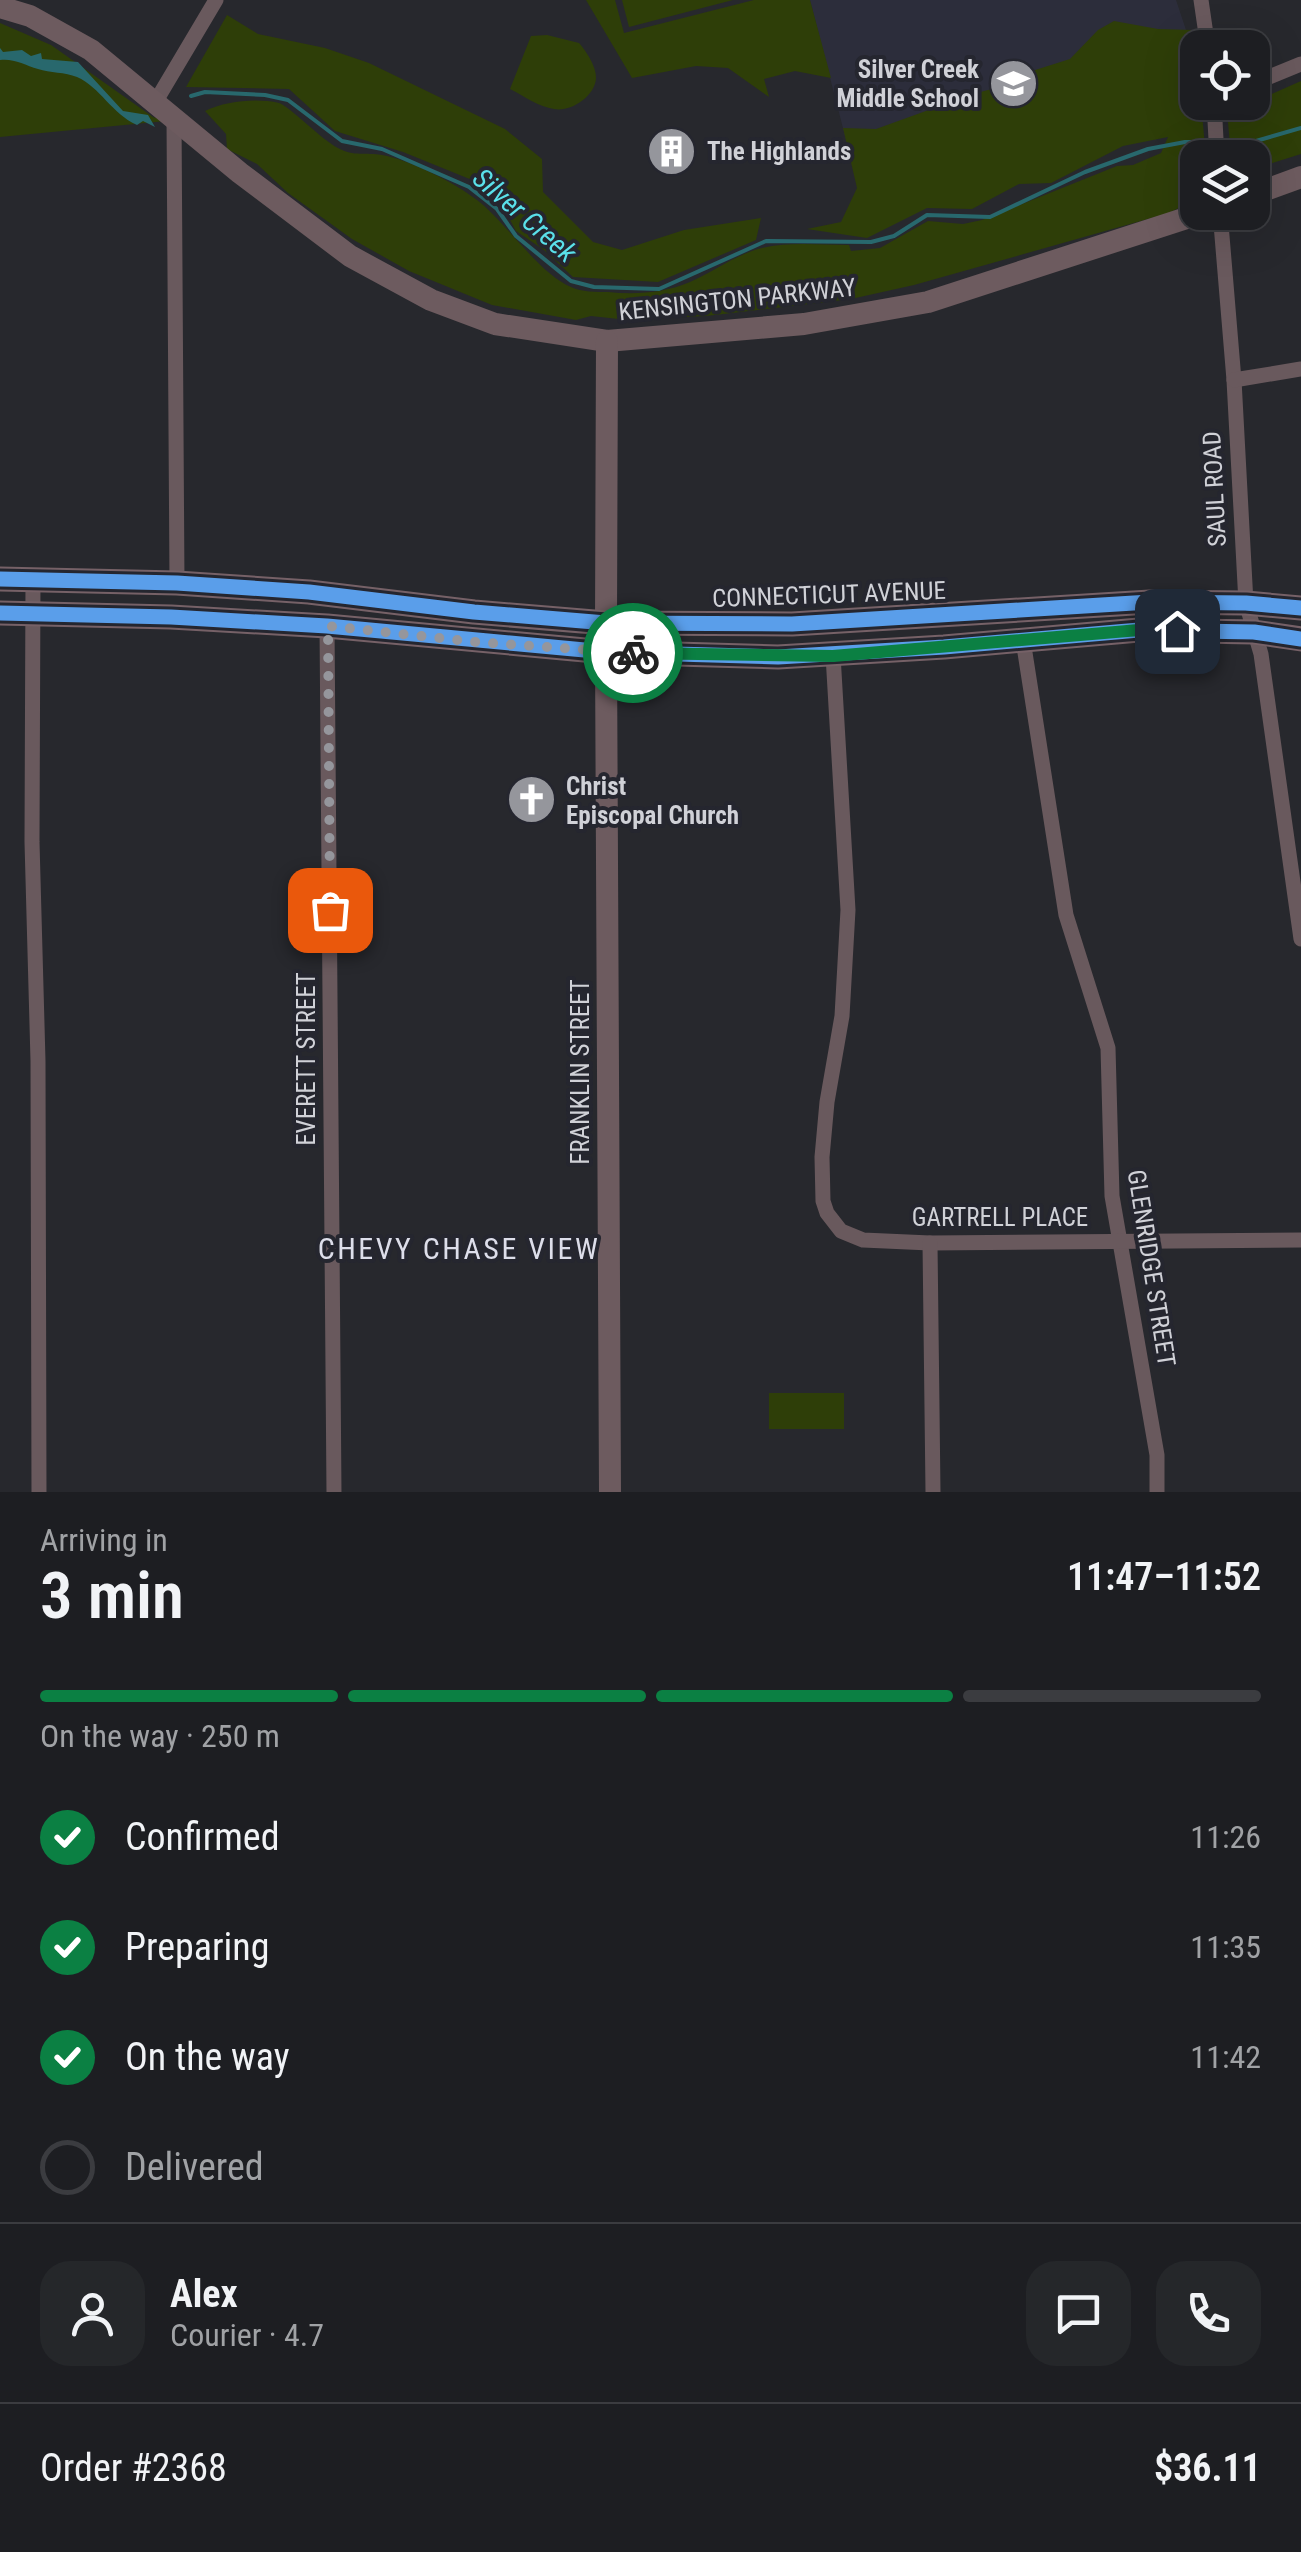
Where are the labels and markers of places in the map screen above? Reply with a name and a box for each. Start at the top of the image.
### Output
place label: Silver Creek Middle School [836,55,979,113]
school or university icon: Silver Creek Middle School [988,57,1040,109]
building icon: The Highlands [646,125,698,177]
place label: The Highlands [707,137,851,166]
pin [1135,589,1220,674]
place label: Christ Episcopal Church [566,772,739,830]
church icon: Christ Episcopal Church [505,774,557,826]
pin [288,868,373,953]

